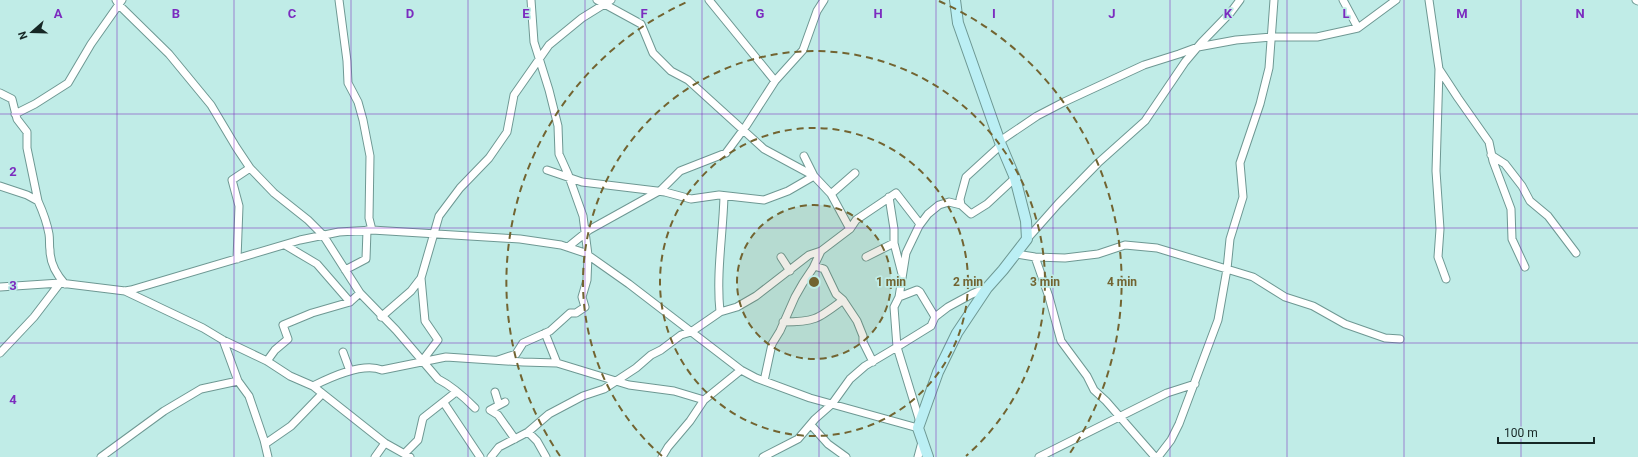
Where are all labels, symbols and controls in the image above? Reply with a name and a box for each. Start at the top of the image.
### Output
text: A [54,6,63,21]
text: B [172,6,180,21]
text: C [288,6,297,21]
text: D [406,6,414,21]
text: E [522,6,530,21]
text: F [640,6,648,21]
text: G [756,6,765,21]
text: H [873,6,883,21]
text: I [992,6,996,21]
text: J [1108,6,1116,21]
text: K [1224,6,1233,21]
text: L [1342,6,1350,21]
text: M [1456,6,1468,21]
text: N [1575,6,1585,21]
north arrow [12,12,52,52]
text: N [16,29,31,41]
text: 2 [9,164,17,179]
centre of rings [807,275,821,289]
text: 1 min [876,275,906,289]
text: 2 min [953,275,983,289]
text: 3 min [1030,275,1060,289]
text: 4 min [1107,275,1137,289]
text: 3 [9,278,17,293]
text: 4 [9,392,17,407]
scale bar [1498,419,1594,445]
text: 100 m [1504,426,1538,440]

